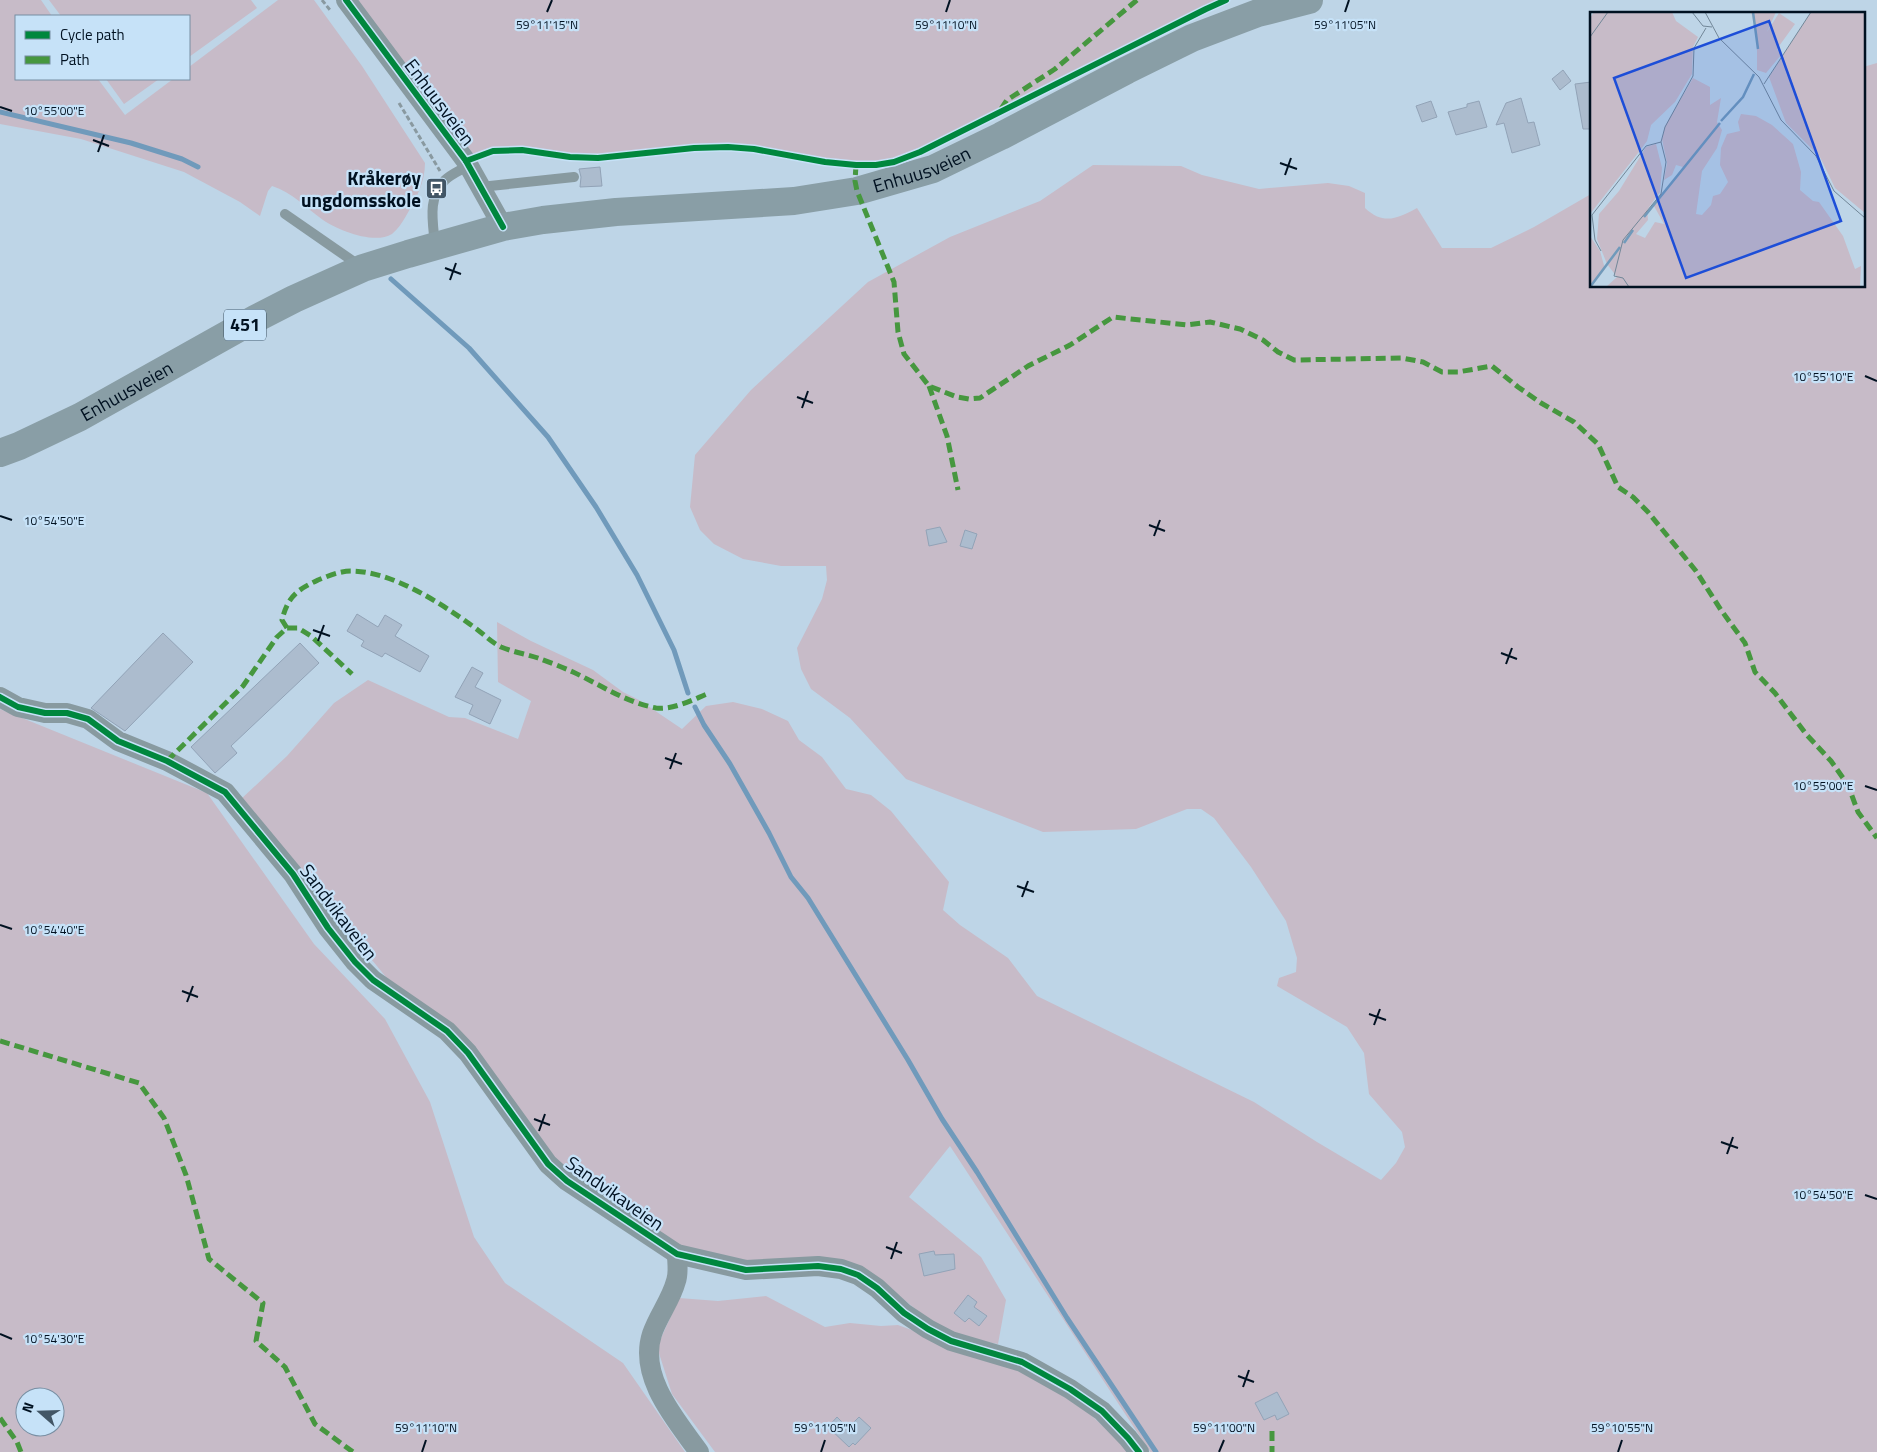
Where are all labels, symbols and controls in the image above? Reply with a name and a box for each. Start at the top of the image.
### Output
inset map [1590,12,1864,288]
legend [15,15,190,80]
text: 59°11'15"N [516,15,578,34]
text: 59°11'10"N [915,15,977,34]
text: 59°11'05"N [1314,15,1376,34]
text: Cycle path [60,23,125,46]
text: Path [60,48,90,71]
street label: Enhuusveien [398,52,483,151]
text: 10°55'00"E [24,101,85,120]
street label: Enhuusveien [869,138,975,200]
place label: Kråkerøy ungdomsskole [301,163,421,214]
bus stop icon: Kråkerøy ungdomsskole [425,177,449,201]
road number: 451 [224,310,266,340]
street label: Enhuusveien [74,353,178,428]
text: 10°55'10"E [1793,367,1854,386]
text: 10°54'50"E [24,511,85,530]
text: 10°55'00"E [1793,776,1854,795]
street label: Sandvikaveien [293,857,385,966]
text: 10°54'40"E [24,920,85,939]
street label: Sandvikaveien [560,1148,670,1237]
text: 10°54'50"E [1793,1185,1854,1204]
text: 10°54'30"E [24,1329,85,1348]
north arrow [15,1387,65,1437]
text: N [16,1399,39,1416]
text: 59°11'10"N [395,1418,457,1437]
text: 59°11'05"N [794,1418,856,1437]
text: 59°11'00"N [1193,1418,1255,1437]
text: 59°10'55"N [1591,1418,1653,1437]

